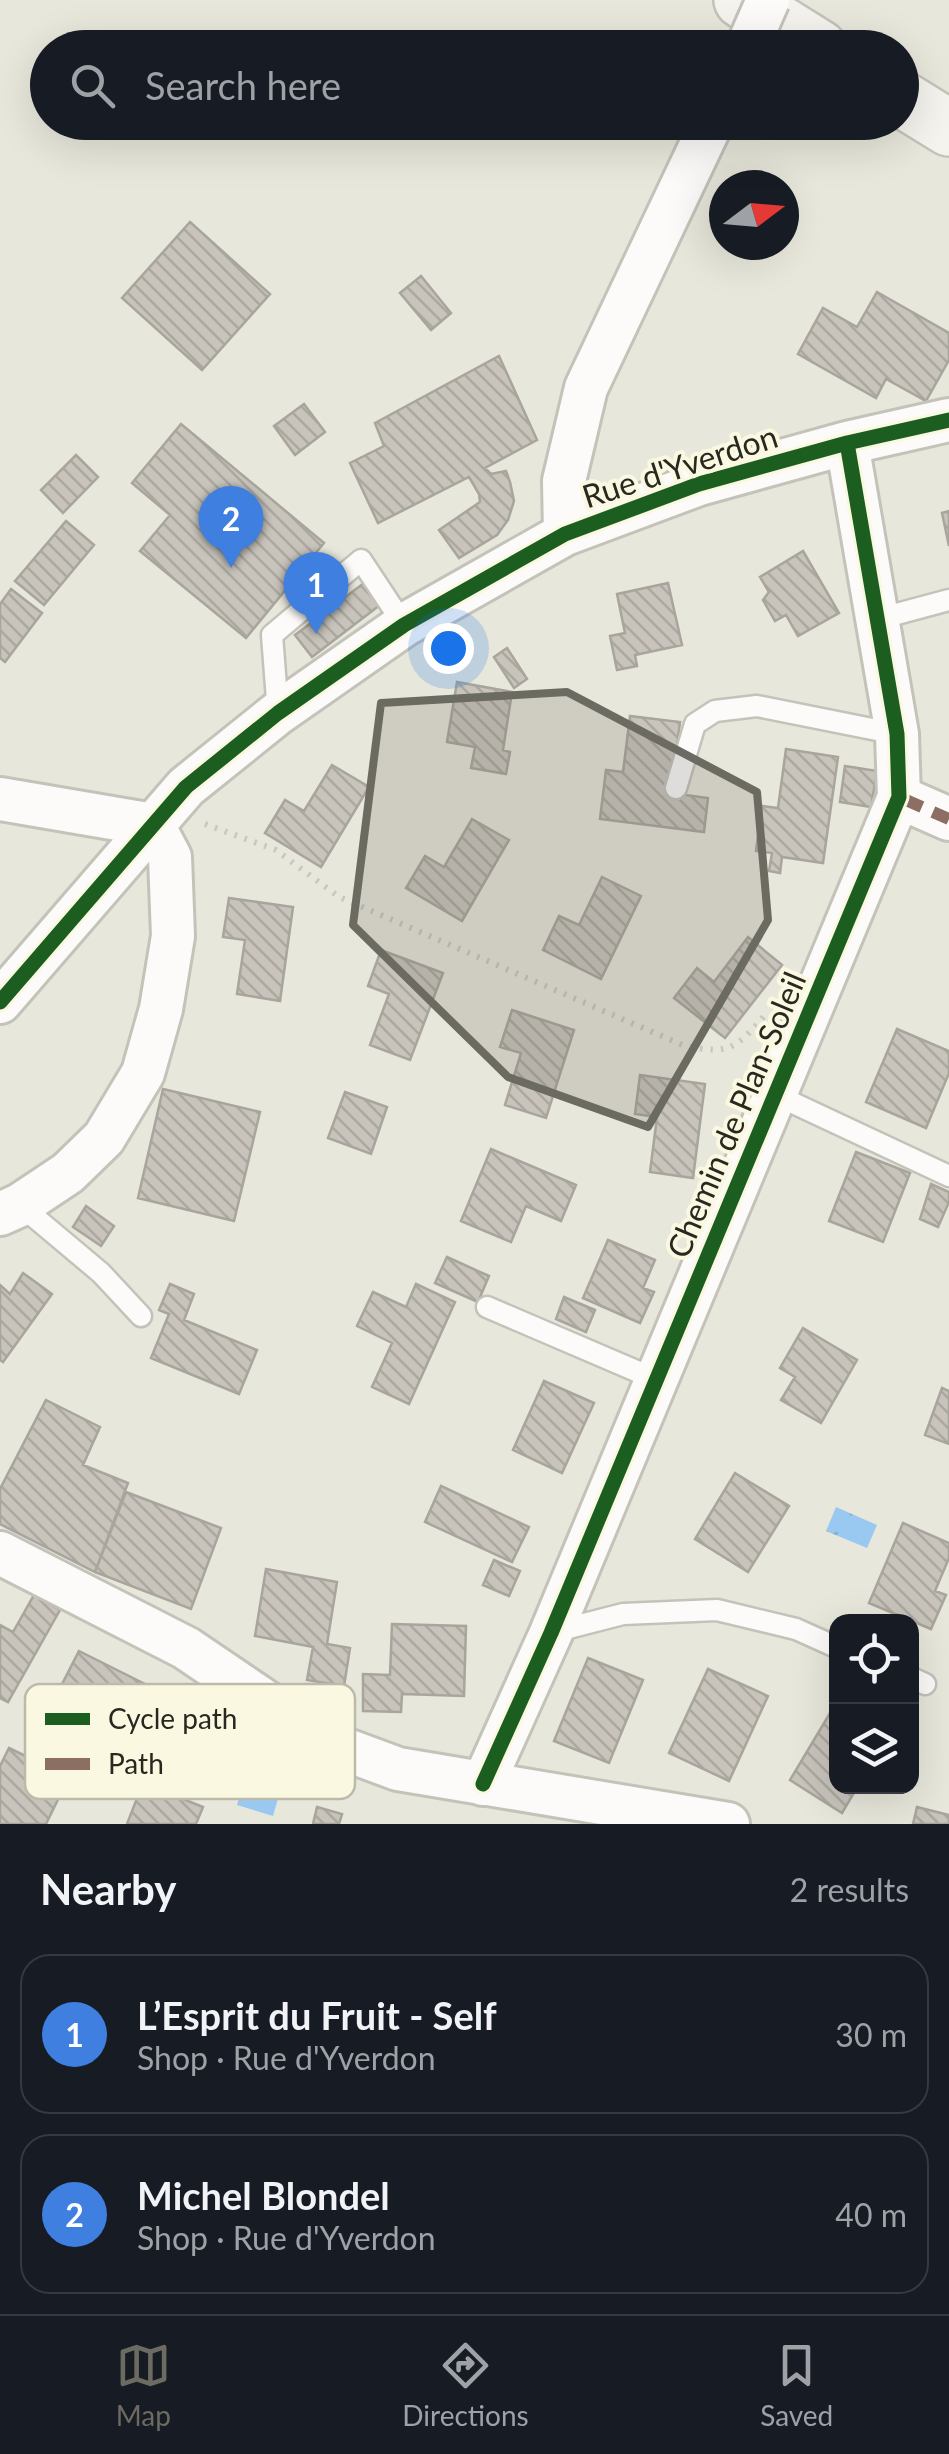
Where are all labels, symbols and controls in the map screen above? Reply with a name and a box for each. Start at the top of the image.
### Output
search box [30,30,919,140]
icon: search [65,58,120,113]
text: Search here [145,62,341,108]
north arrow [709,170,799,260]
street label: Rue d'Yverdon [577,416,782,515]
pin: 2 [198,486,264,568]
pin: 1 [284,552,348,634]
your location [423,623,474,674]
street label: Chemin de Plan-Soleil [658,966,813,1263]
map controls [829,1614,919,1794]
button: locate [829,1614,919,1704]
legend [25,1684,355,1799]
text: Cycle path [108,1701,237,1735]
button: layers [829,1704,919,1794]
text: Path [108,1746,164,1780]
text: Nearby [40,1864,177,1914]
text: 2 results [790,1870,909,1909]
text: L’Esprit du Fruit - Self [137,1992,497,2038]
text: 1 [65,2015,84,2054]
text: 30 m [835,2015,907,2054]
text: Shop · Rue d'Yverdon [137,2038,436,2077]
text: Michel Blondel [137,2172,390,2218]
text: 2 [65,2195,84,2234]
text: 40 m [835,2195,907,2234]
text: Shop · Rue d'Yverdon [137,2218,436,2257]
tab: Map [116,2338,171,2432]
tab: Directions [402,2338,529,2432]
tab: Saved [760,2338,833,2432]

